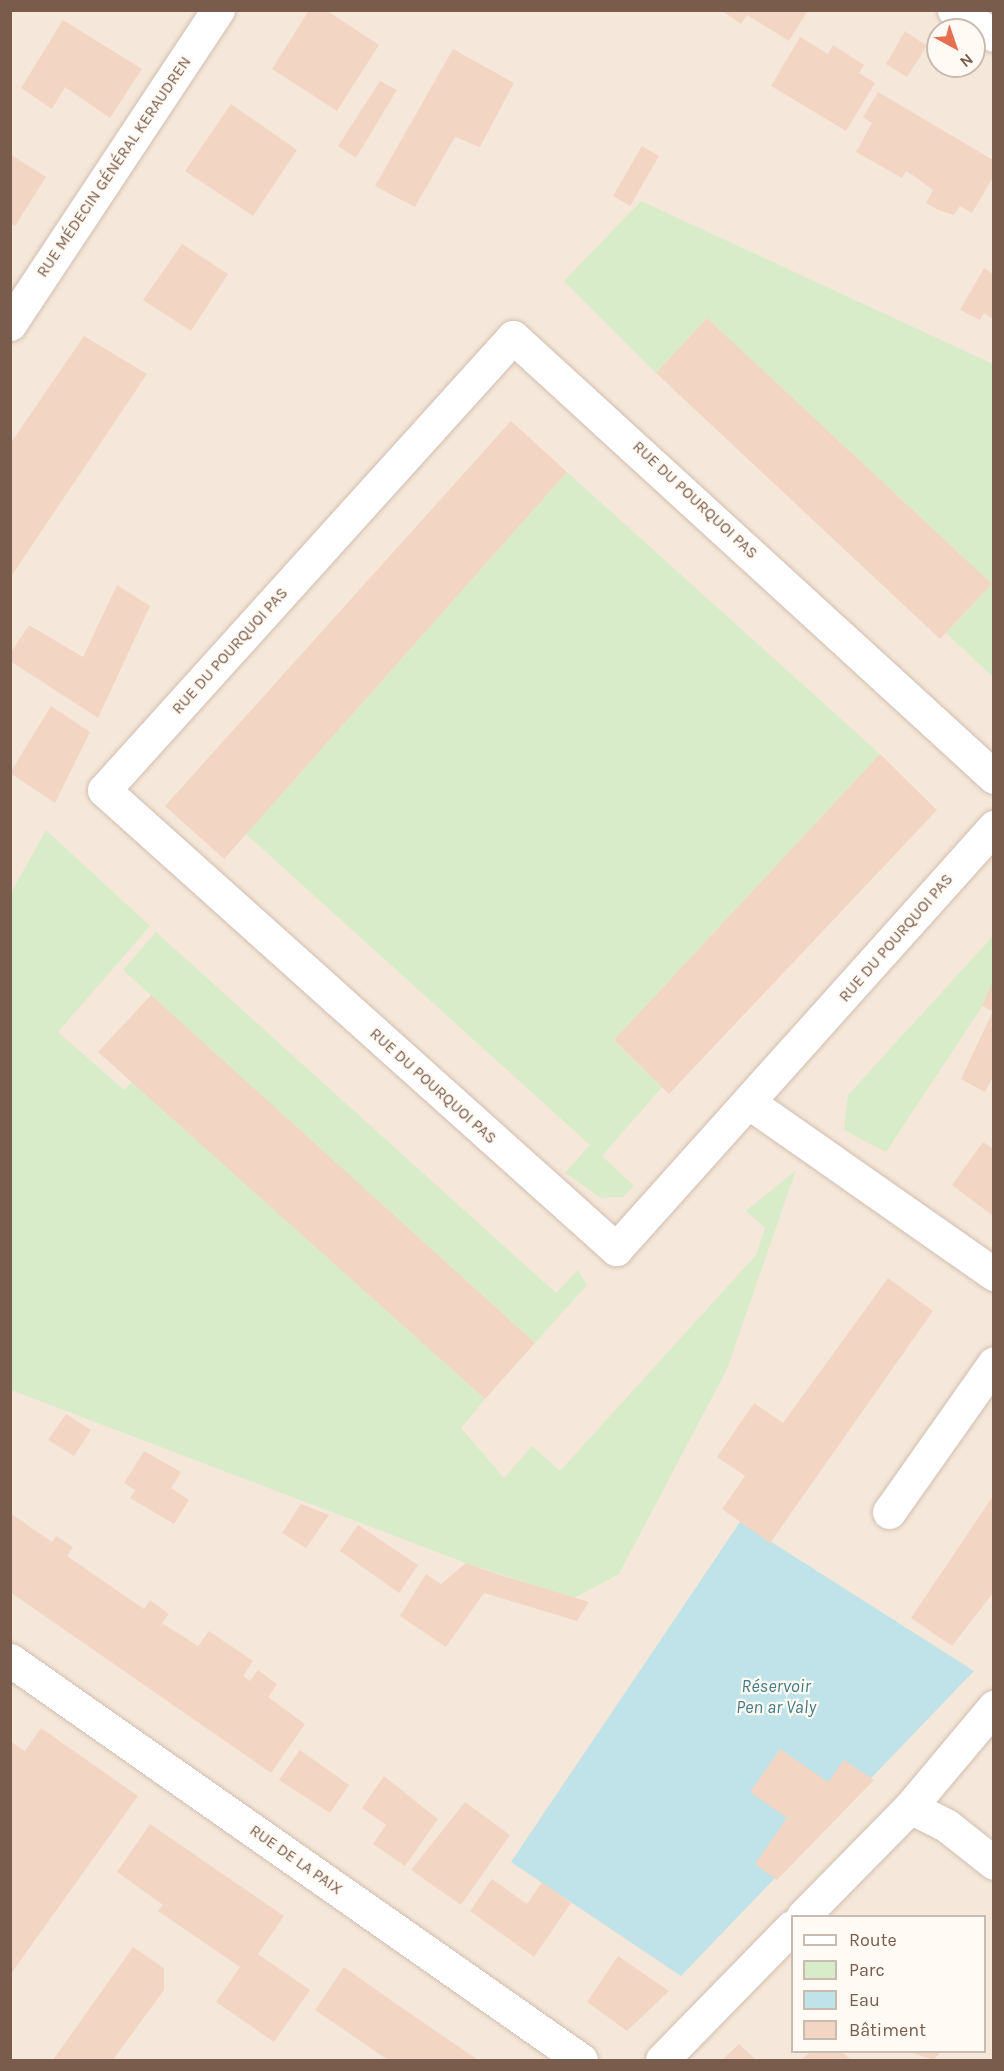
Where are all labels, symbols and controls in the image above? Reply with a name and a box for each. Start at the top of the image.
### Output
north arrow [926,18,986,78]
text: N [956,50,977,72]
street label: RUE MÉDECIN GÉNÉRAL KERAUDREN [33,53,195,281]
street label: RUE DU POURQUOI PAS [629,437,761,563]
street label: RUE DU POURQUOI PAS [168,584,292,718]
street label: RUE DU POURQUOI PAS [835,870,957,1006]
street label: RUE DU POURQUOI PAS [366,1024,500,1148]
water label: Réservoir Pen ar Valy [736,1676,816,1718]
street label: RUE DE LA PAIX [246,1821,346,1899]
legend [791,1915,986,2053]
text: Route [849,1929,897,1951]
text: Parc [849,1959,885,1981]
text: Eau [849,1989,880,2011]
text: Bâtiment [849,2019,926,2041]

